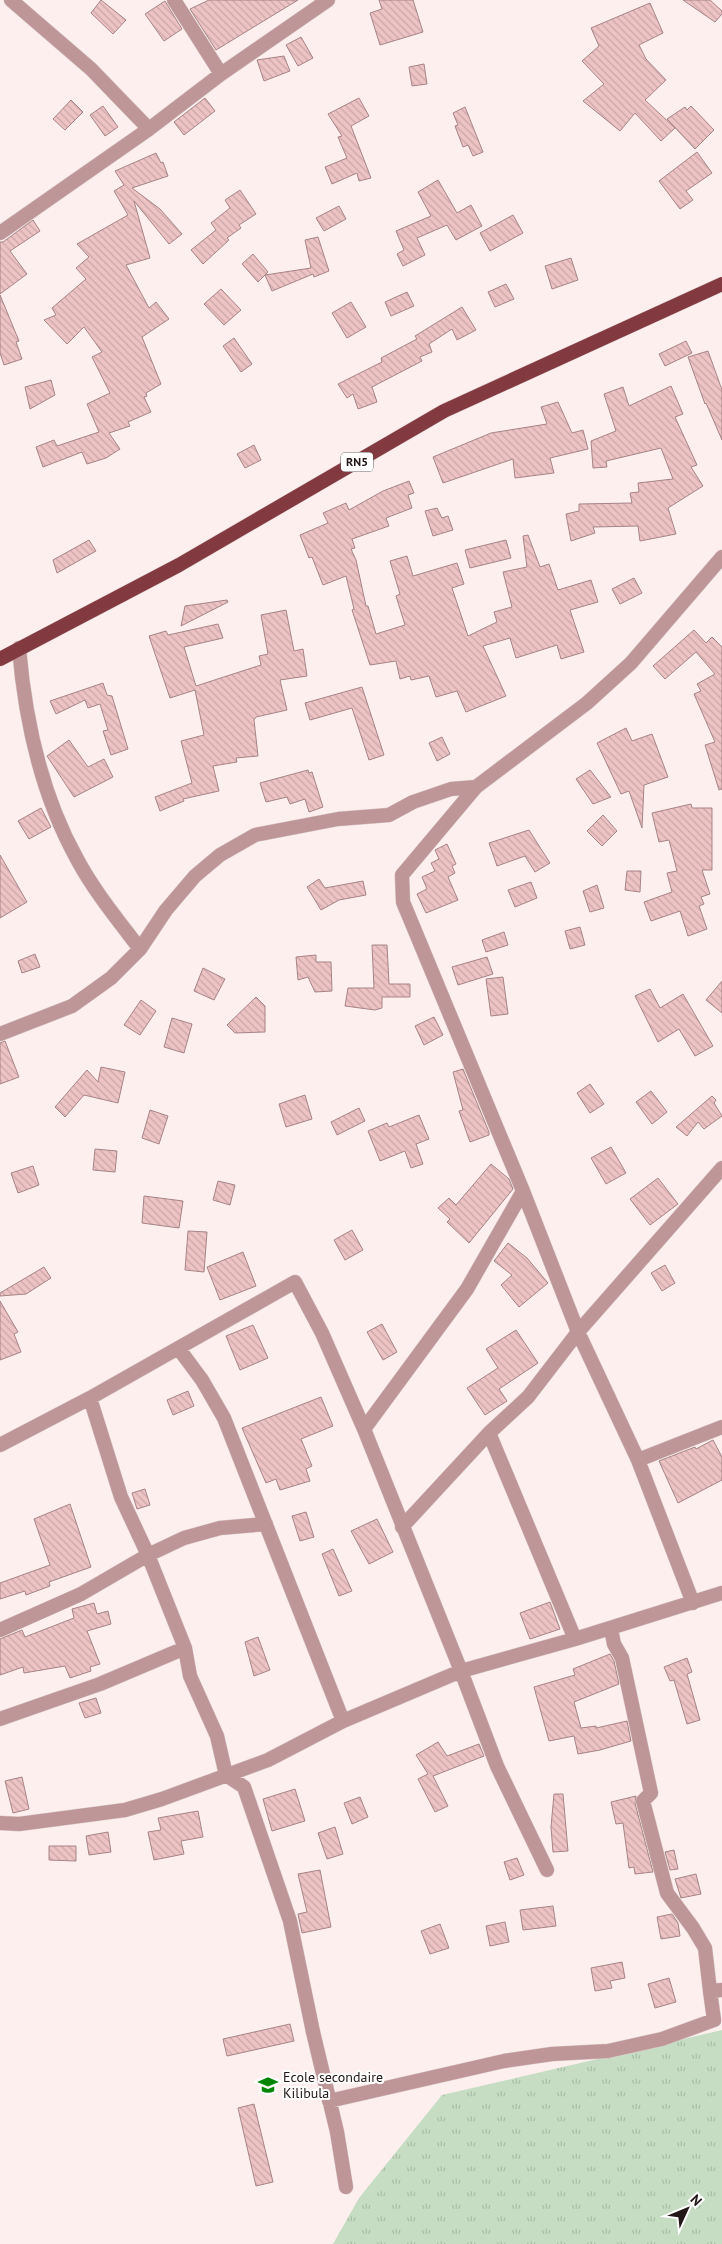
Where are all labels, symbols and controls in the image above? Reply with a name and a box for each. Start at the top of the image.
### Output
road number: RN5 [341,452,373,472]
place label: Ecole secondaire Kilibula [283,2068,383,2102]
school or university icon: Ecole secondaire Kilibula [257,2074,279,2096]
north arrow [662,2184,712,2234]
text: N [687,2190,706,2210]

